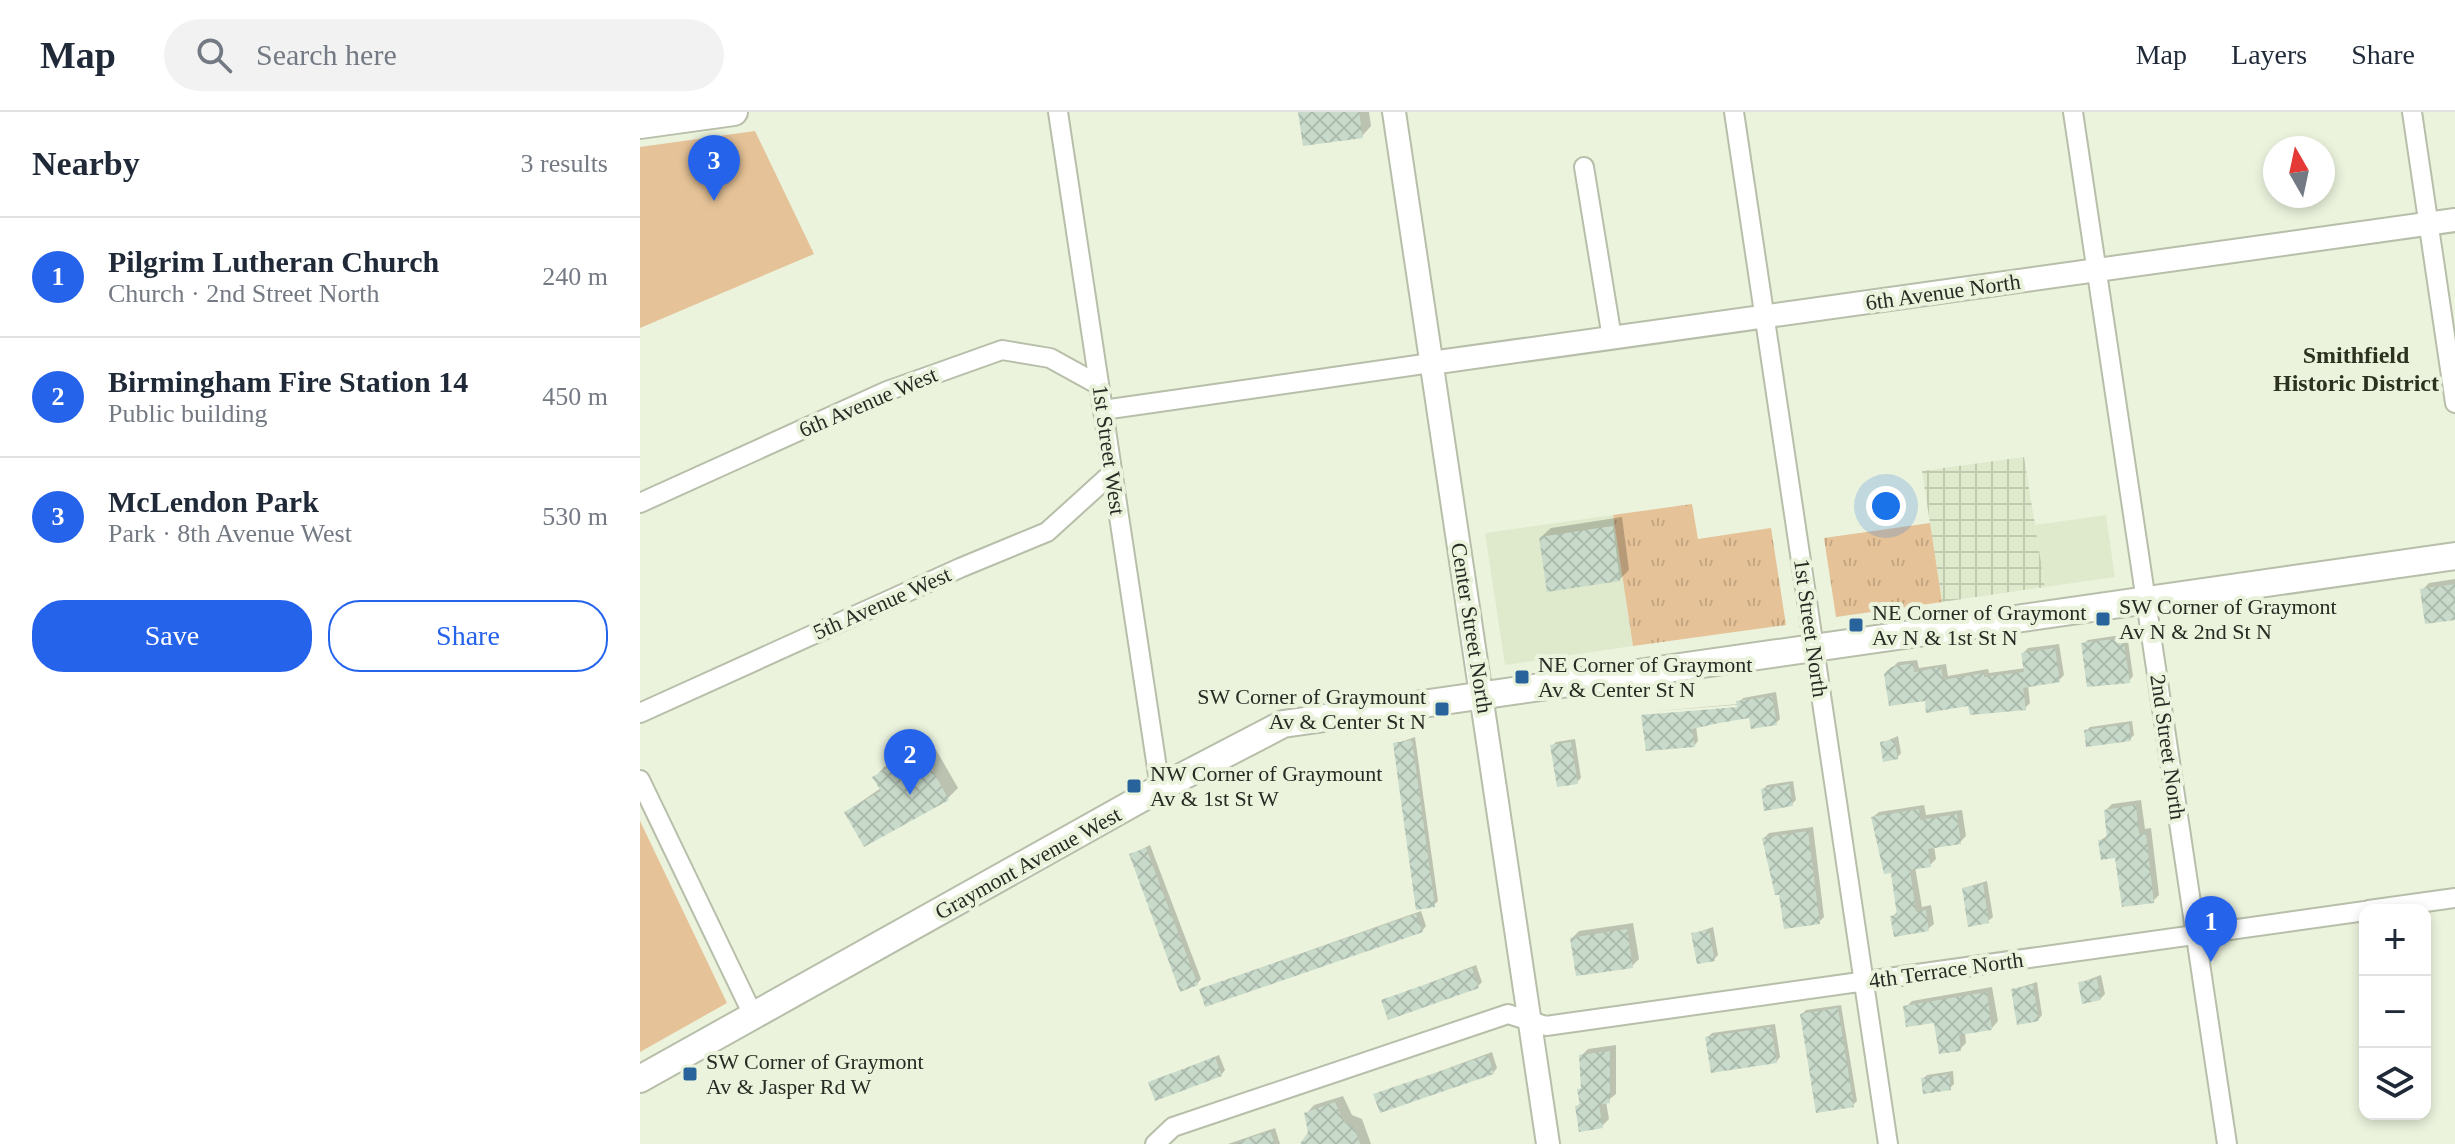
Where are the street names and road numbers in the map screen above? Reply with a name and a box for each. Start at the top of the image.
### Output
street label: 6th Avenue North [1864,269,2022,315]
street label: 6th Avenue West [795,362,941,442]
street label: 1st Street West [1088,383,1130,517]
street label: Center Street North [1446,541,1498,715]
street label: 1st Street North [1789,557,1833,699]
street label: 5th Avenue West [809,562,955,644]
street label: 2nd Street North [2145,673,2191,821]
street label: Graymont Avenue West [931,801,1125,925]
street label: 4th Terrace North [1867,947,2025,993]

